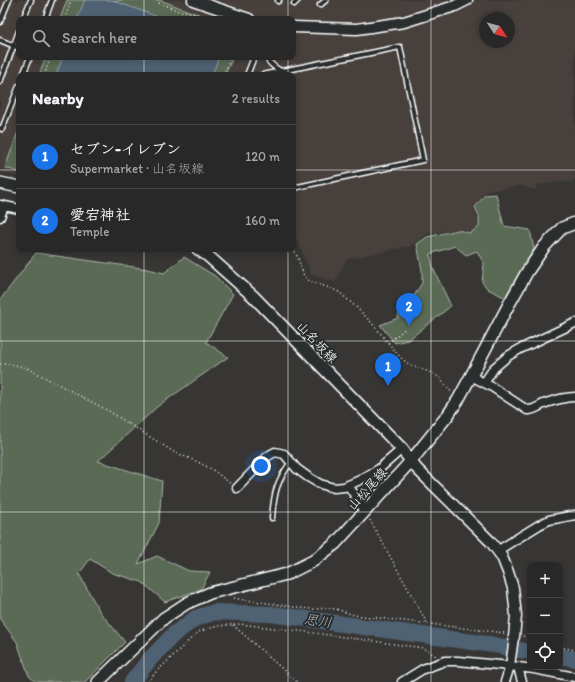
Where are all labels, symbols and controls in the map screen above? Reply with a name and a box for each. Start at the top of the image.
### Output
north arrow [479,12,515,48]
search box [16,16,296,60]
icon: search [30,27,52,49]
text: Search here [62,29,137,47]
text: Nearby [32,88,84,108]
text: 2 results [232,91,280,106]
text: セブン-イレブン [70,140,181,158]
text: 1 [42,149,48,164]
text: 120 m [245,149,280,164]
text: Supermarket · 山名坂線 [70,161,204,176]
text: 愛宕神社 [70,206,130,224]
text: 2 [42,213,48,228]
text: 160 m [245,213,280,228]
text: Temple [70,224,109,239]
pin: 2 [396,293,422,326]
street label: 山名坂線 [294,318,341,367]
pin: 1 [375,353,401,386]
your location [251,456,271,476]
street label: 山松尾線 [344,464,391,513]
map controls [527,562,563,670]
button: + [527,562,563,598]
button: − [527,598,563,634]
water label: 思川 [303,611,333,631]
button: locate [527,634,563,670]

